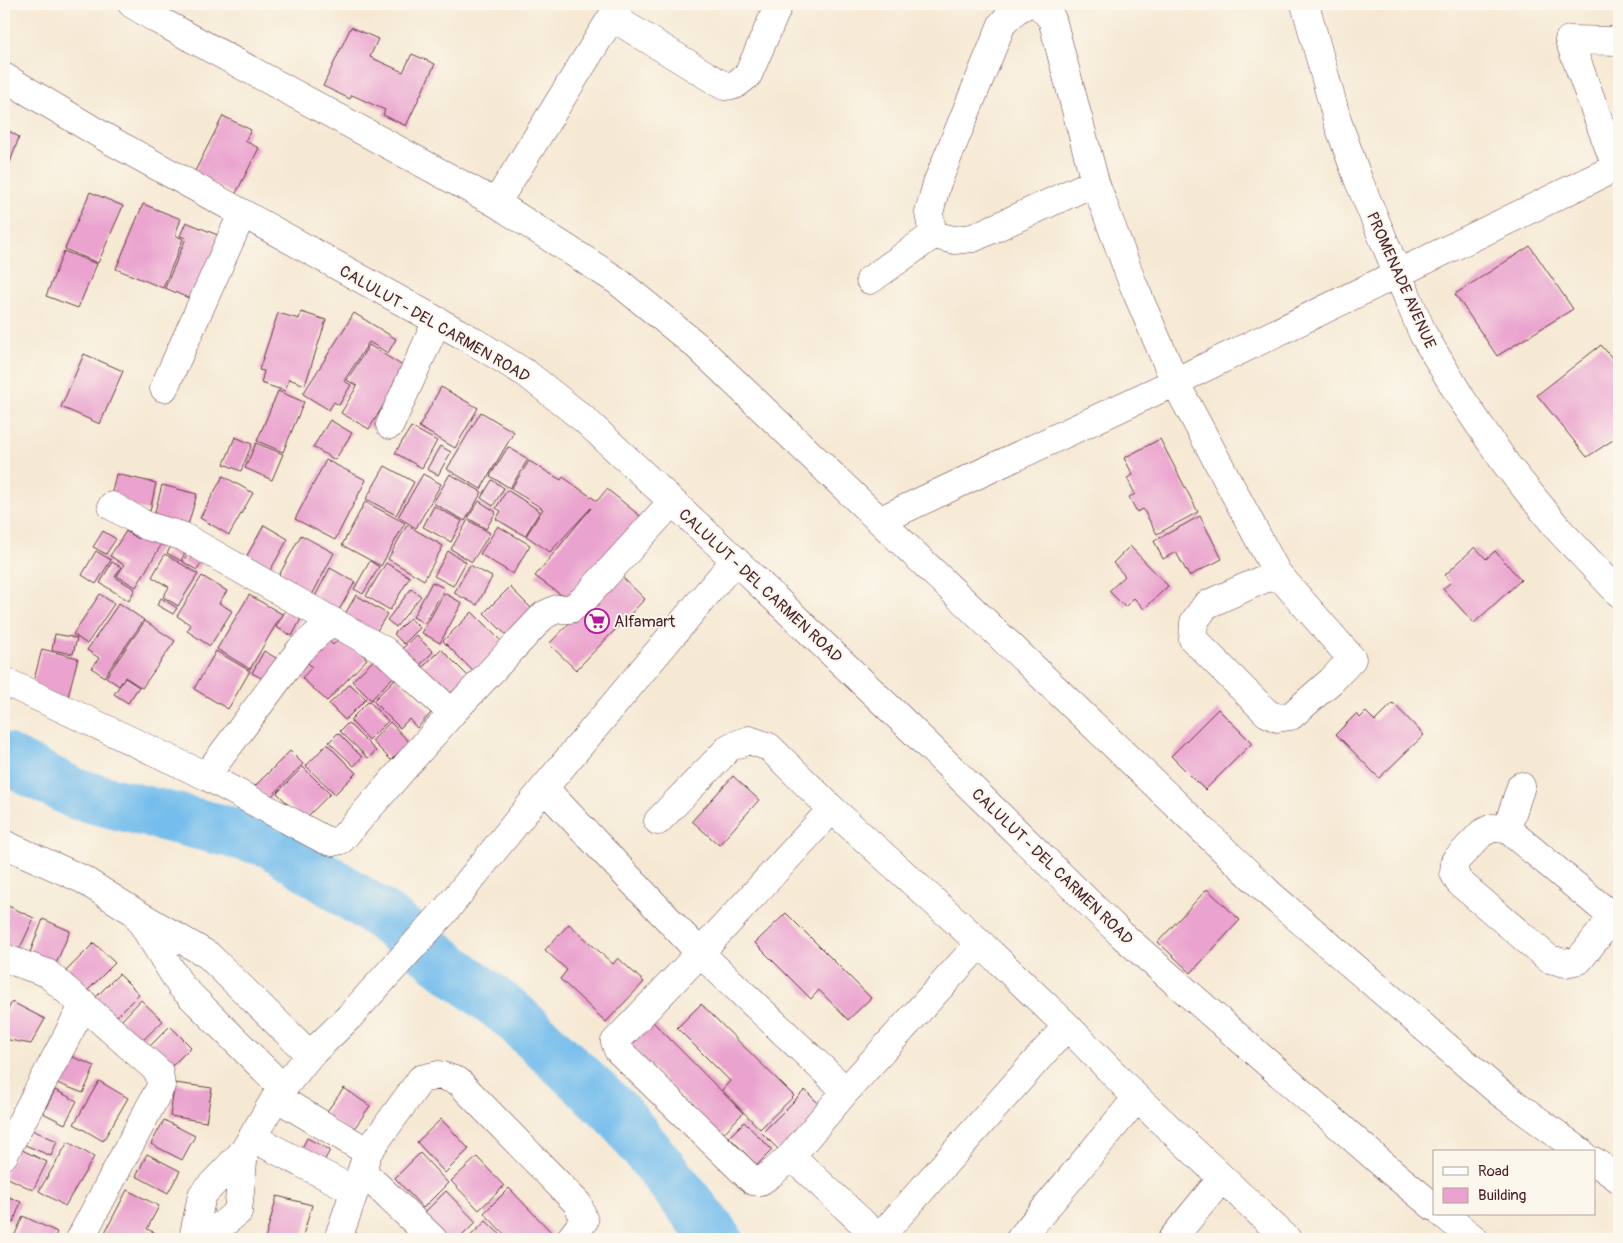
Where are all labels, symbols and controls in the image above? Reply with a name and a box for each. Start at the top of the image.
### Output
street label: PROMENADE AVENUE [1362,209,1440,352]
street label: CALULUT - DEL CARMEN ROAD [336,261,533,387]
street label: CALULUT - DEL CARMEN ROAD [674,504,846,667]
supermarket icon: Alfamart [584,608,610,634]
place label: Alfamart [614,612,676,632]
street label: CALULUT - DEL CARMEN ROAD [967,784,1137,949]
legend [1433,1150,1596,1216]
text: Road [1478,1162,1509,1181]
text: Building [1478,1186,1526,1205]

